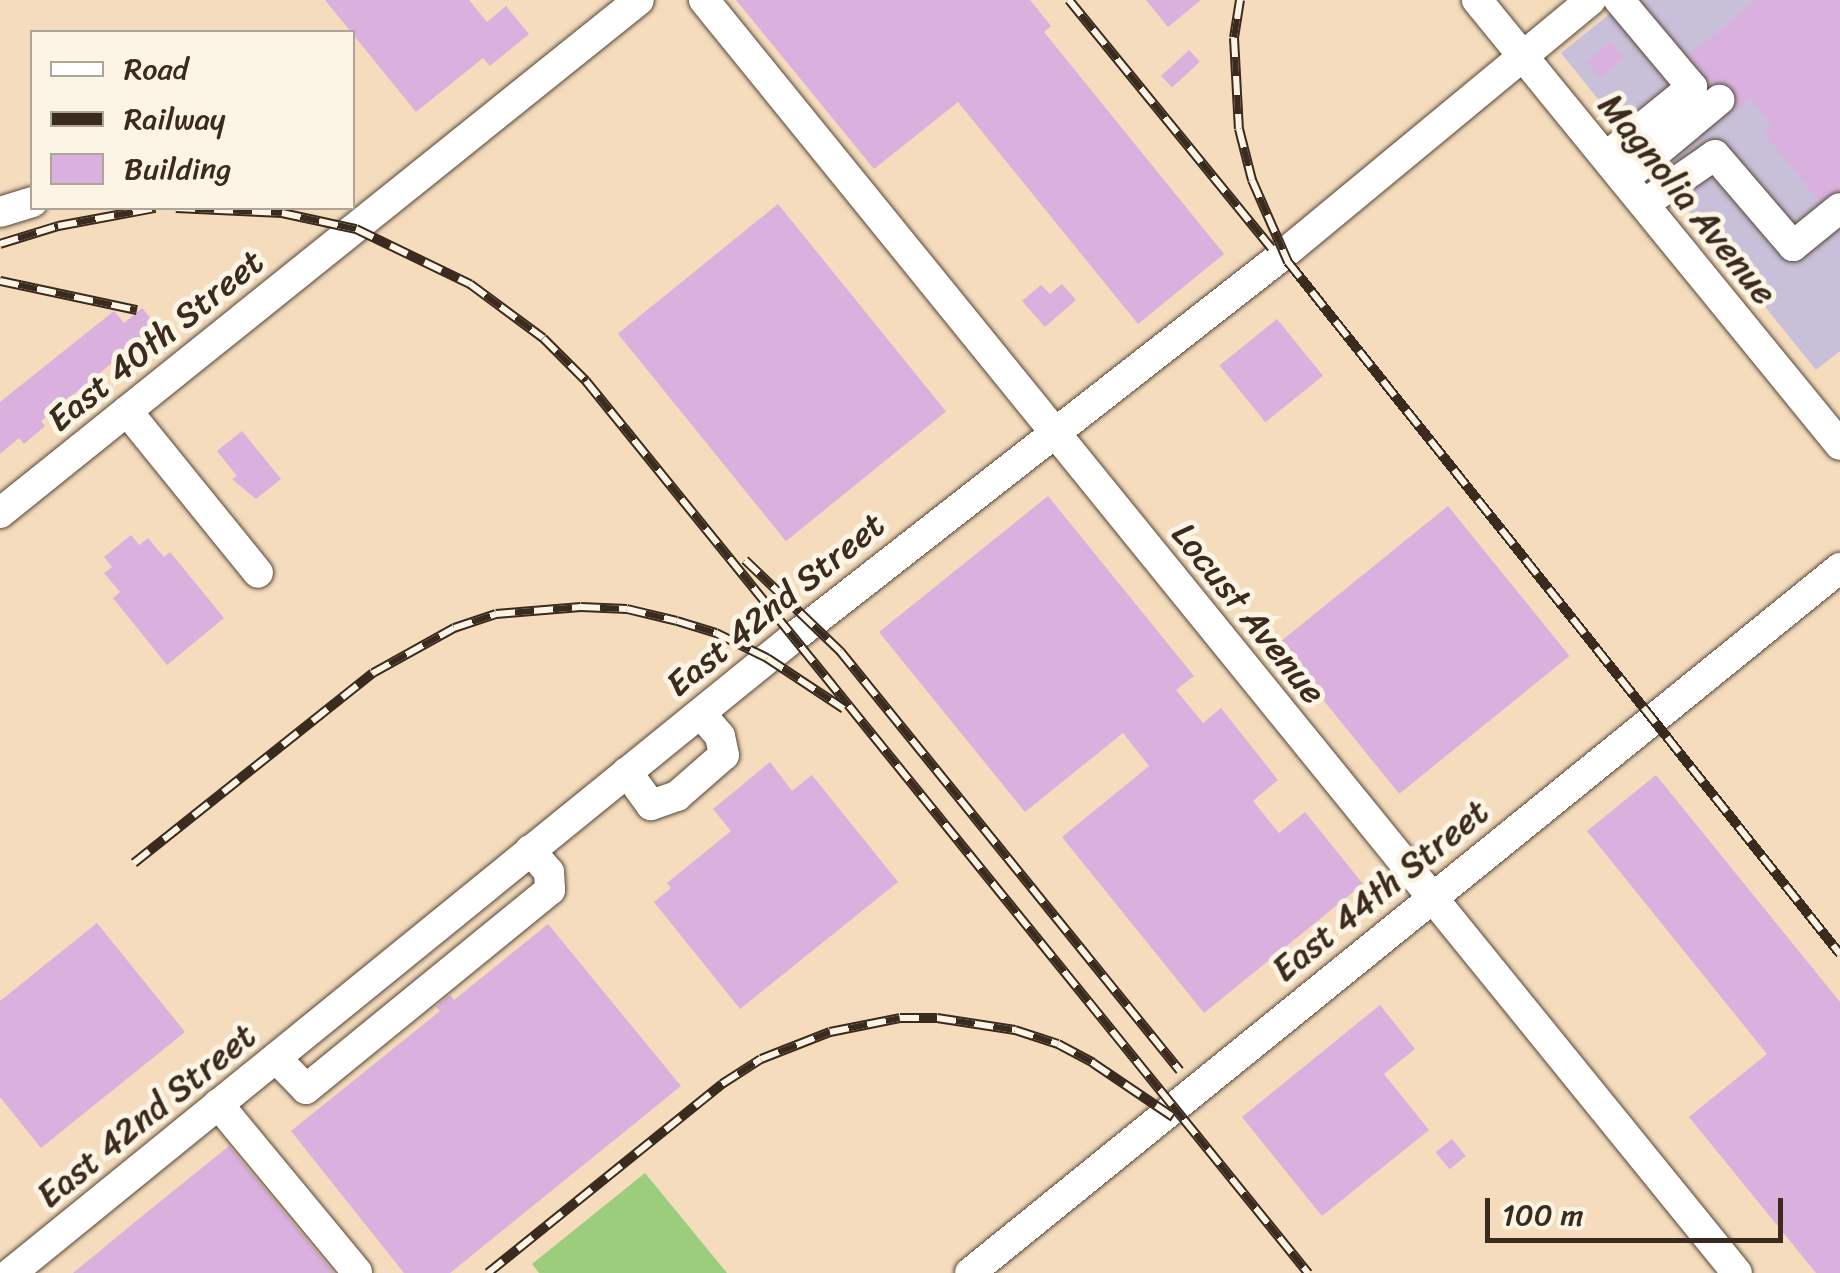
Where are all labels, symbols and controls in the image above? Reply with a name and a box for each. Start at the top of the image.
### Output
legend [30,30,355,210]
text: Road [124,42,188,96]
street label: Magnolia Avenue [1590,85,1786,313]
text: Railway [124,92,225,146]
text: Building [124,142,231,196]
street label: East 40th Street [38,240,272,440]
street label: East 42nd Street [658,503,892,705]
street label: Locust Avenue [1163,514,1335,712]
street label: East 44th Street [1264,790,1496,990]
street label: East 42nd Street [29,1014,263,1216]
scale bar [1490,1178,1788,1240]
text: 100 m [1502,1188,1584,1242]

